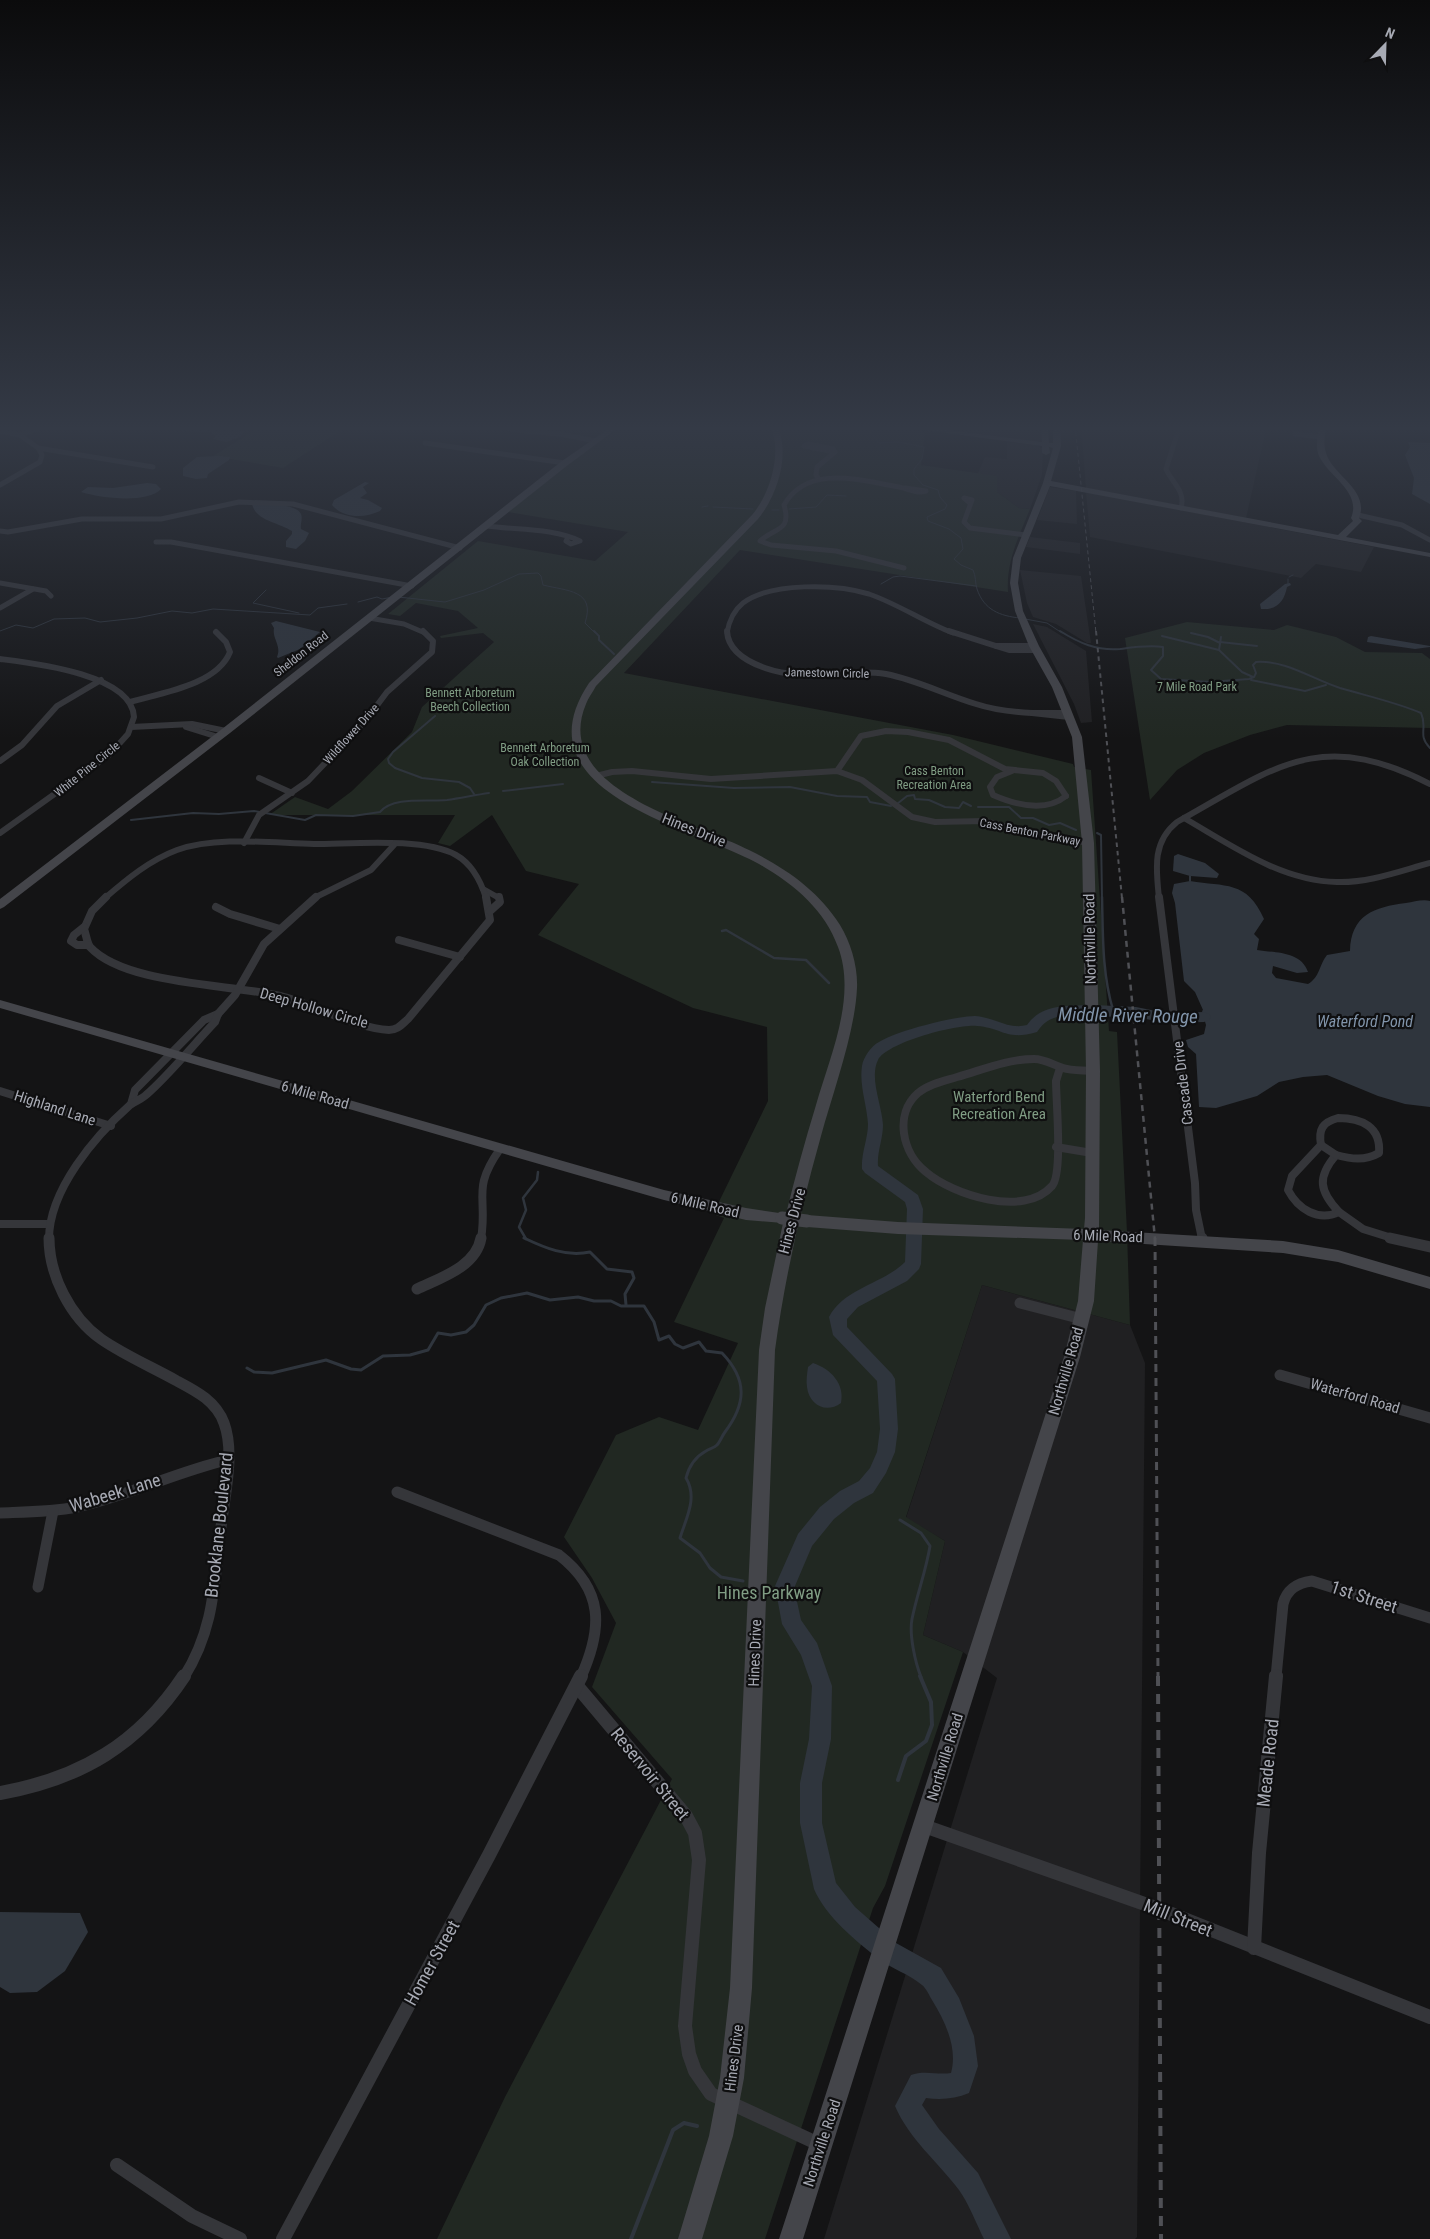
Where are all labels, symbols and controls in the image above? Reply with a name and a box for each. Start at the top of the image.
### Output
north arrow [1360,20,1410,70]
text: N [1383,24,1397,42]
street label: Sheldon Road [271,628,331,680]
street label: Jamestown Circle [785,665,870,681]
park label: 7 Mile Road Park [1157,680,1238,694]
park label: Bennett Arboretum Beech Collection [425,686,515,714]
street label: Wildflower Drive [320,701,382,767]
street label: White Pine Circle [51,738,123,800]
park label: Bennett Arboretum Oak Collection [500,741,590,769]
park label: Cass Benton Recreation Area [896,764,972,792]
street label: Hines Drive [659,809,729,851]
street label: Cass Benton Parkway [979,815,1081,849]
street label: Northville Road [1080,893,1100,985]
street label: Deep Hollow Circle [258,984,370,1032]
water label: Middle River Rouge [1058,1003,1198,1028]
water label: Waterford Pond [1317,1012,1413,1031]
street label: Cascade Drive [1169,1040,1197,1126]
street label: 6 Mile Road [279,1077,351,1113]
street label: Highland Lane [12,1086,98,1130]
park label: Waterford Bend Recreation Area [952,1088,1046,1123]
street label: Hines Drive [775,1186,809,1256]
street label: 6 Mile Road [669,1188,741,1222]
street label: 6 Mile Road [1073,1226,1143,1246]
street label: Northville Road [1045,1325,1087,1417]
street label: Waterford Road [1308,1375,1402,1417]
street label: Brooklane Boulevard [200,1451,237,1599]
street label: Wabeek Lane [67,1469,163,1516]
street label: 1st Street [1328,1576,1400,1617]
park label: Hines Parkway [717,1582,822,1603]
street label: Hines Drive [745,1619,765,1687]
street label: Northville Road [923,1711,967,1803]
street label: Meade Road [1252,1718,1283,1808]
street label: Reservoir Street [607,1723,694,1824]
street label: Mill Street [1141,1894,1216,1941]
street label: Homer Street [400,1917,464,2009]
street label: Hines Drive [721,2024,747,2092]
street label: Northville Road [799,2097,845,2189]

